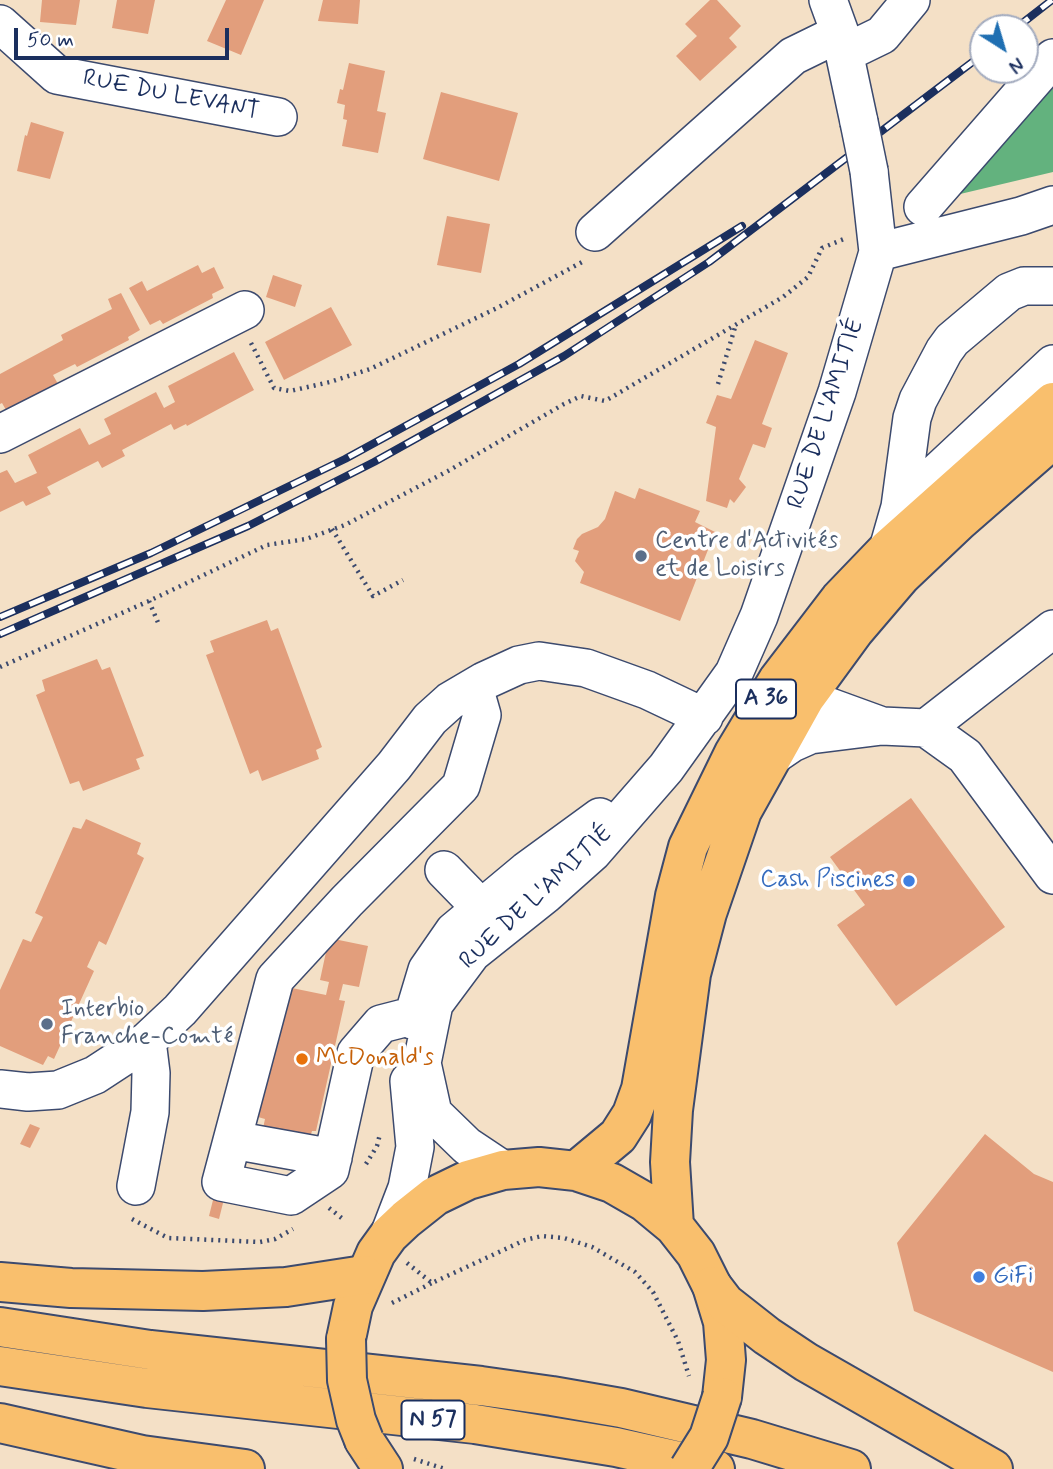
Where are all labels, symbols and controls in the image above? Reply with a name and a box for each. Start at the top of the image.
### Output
scale bar [18,14,233,58]
north arrow [969,14,1039,84]
text: 50 m [27,26,74,54]
text: N [1003,51,1028,78]
street label: RUE DU LEVANT [80,65,262,127]
street label: RUE DE L'AMITIÉ [783,315,871,513]
place label: Centre d'Activités et de Loisirs [655,528,838,584]
marker: Centre d'Activités et de Loisirs [633,548,649,564]
road number: A 36 [736,680,796,719]
street label: RUE DE L'AMITIÉ [454,820,620,976]
place label: Cash Piscines [760,867,895,895]
marker: Cash Piscines [901,873,917,889]
place label: Interbio Franche-Comté [61,996,233,1052]
marker: Interbio Franche-Comté [39,1016,55,1032]
place label: McDonald's [316,1045,434,1073]
marker: McDonald's [294,1051,310,1067]
place label: GiFi [993,1263,1033,1291]
marker: GiFi [971,1269,987,1285]
road number: N 57 [402,1400,464,1440]

